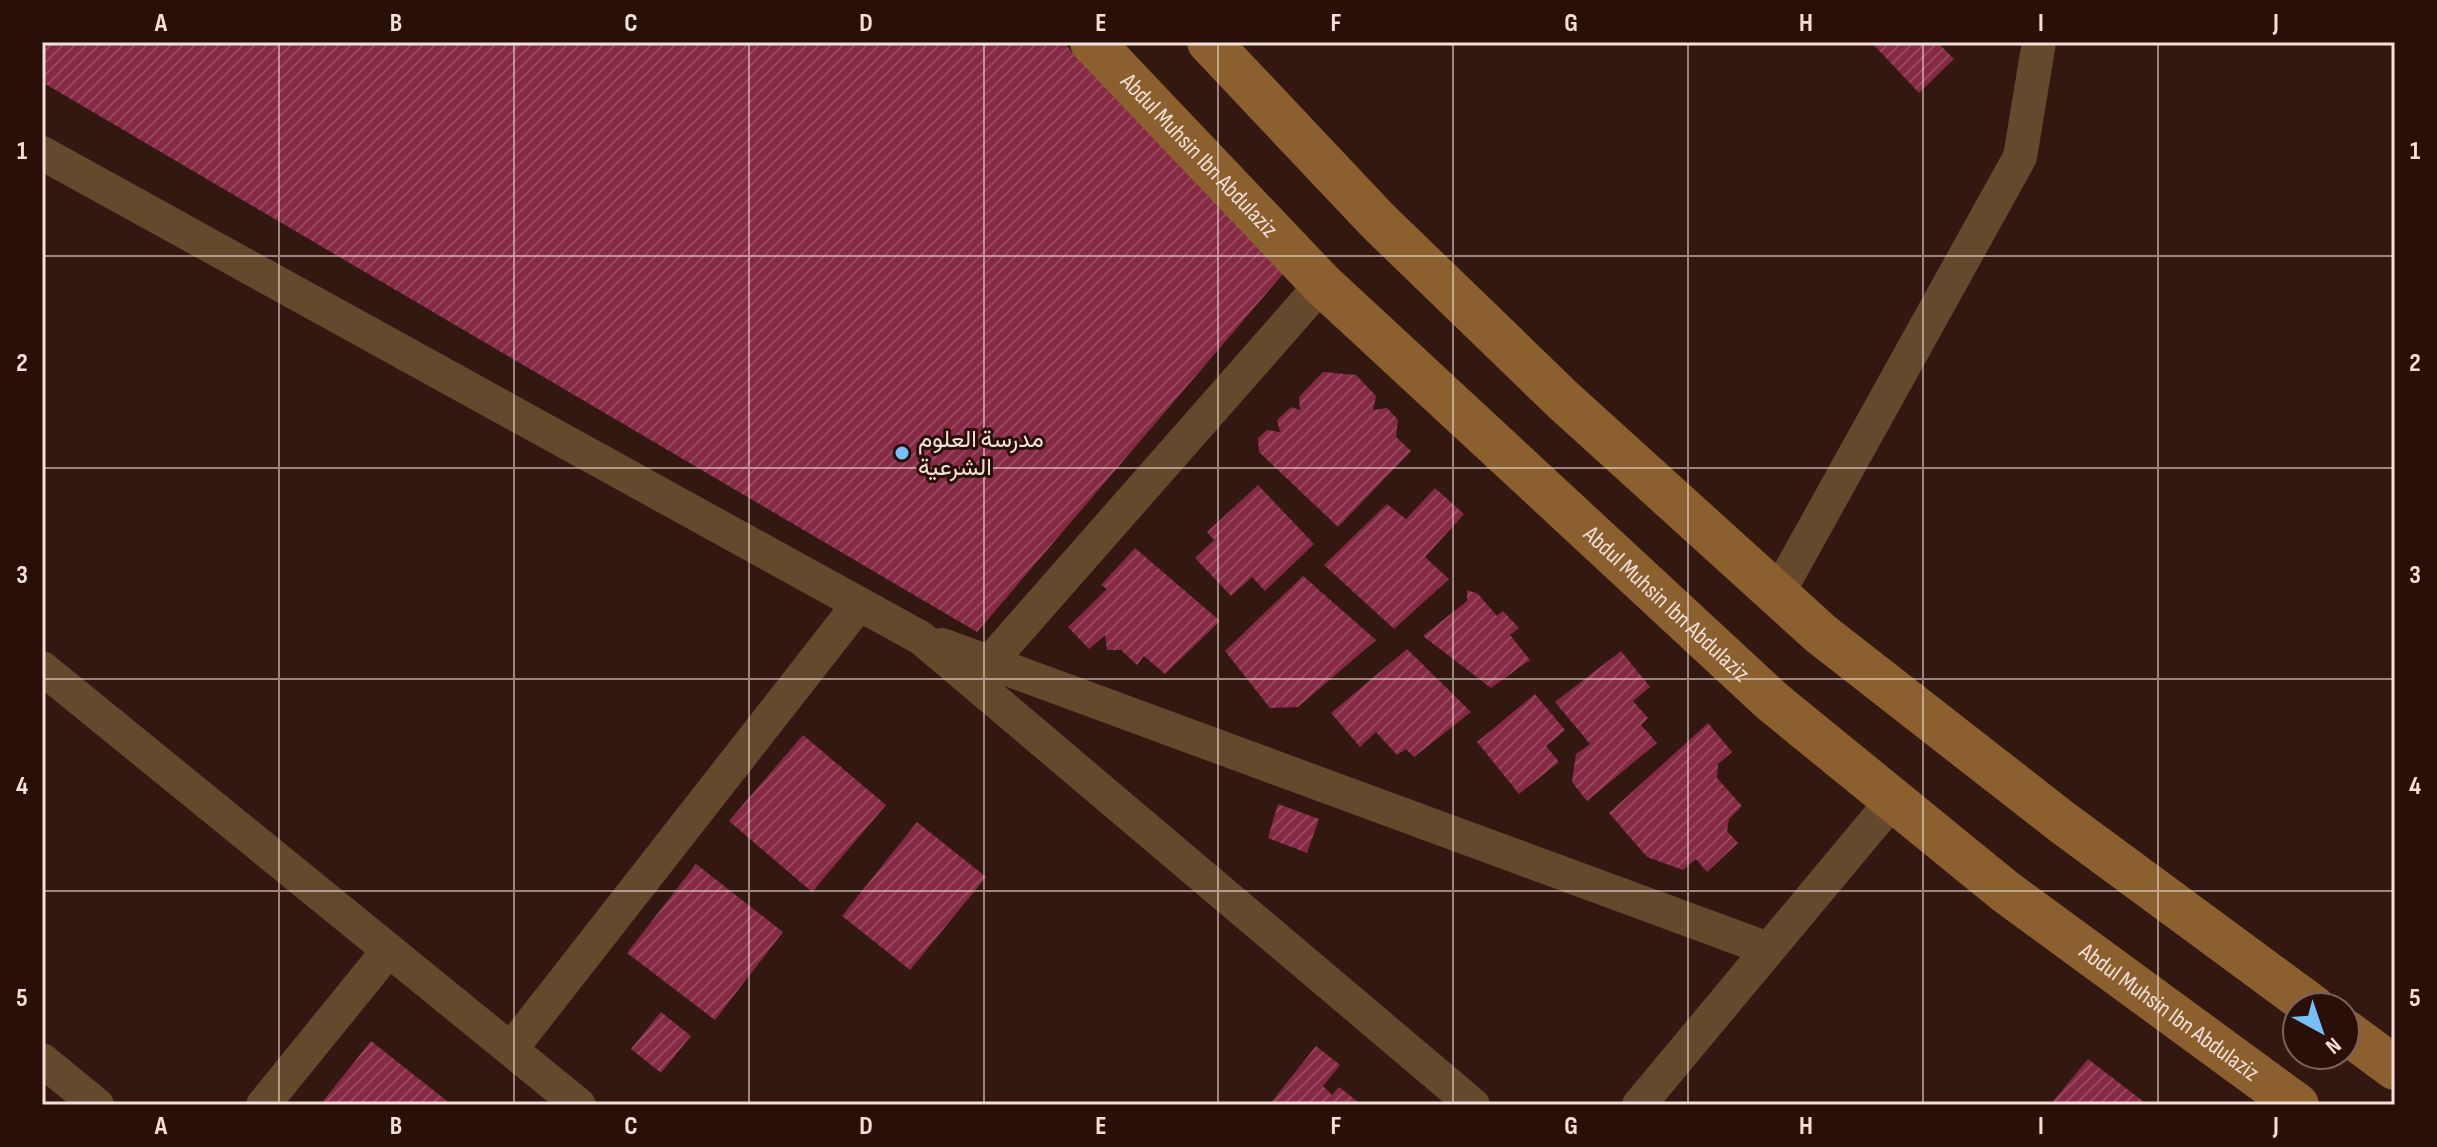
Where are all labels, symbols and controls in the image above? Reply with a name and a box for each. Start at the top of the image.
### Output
text: A [154,8,168,39]
text: B [390,8,402,39]
text: C [624,8,638,39]
text: D [859,8,873,39]
text: E [1095,8,1107,39]
text: F [1331,8,1342,39]
text: G [1564,8,1578,39]
text: H [1799,8,1813,39]
text: I [2038,8,2044,39]
text: J [2272,8,2279,39]
street label: Abdul Muhsin Ibn Abdulaziz [1114,67,1284,244]
text: 1 [17,136,27,167]
text: 1 [2410,136,2420,167]
text: 2 [16,348,28,379]
text: 2 [2409,348,2421,379]
place label: مدرسة العلوم الشرعية [918,425,1044,482]
marker: مدرسة العلوم الشرعية [893,444,911,462]
street label: Abdul Muhsin Ibn Abdulaziz [1577,519,1756,688]
text: 3 [16,560,28,591]
text: 3 [2409,560,2421,591]
text: 4 [16,771,28,802]
text: 4 [2409,771,2421,802]
street label: Abdul Muhsin Ibn Abdulaziz [2073,936,2265,1088]
text: 5 [16,983,28,1014]
text: 5 [2409,983,2421,1014]
north arrow [2281,991,2361,1071]
text: N [2320,1031,2346,1059]
text: A [154,1111,168,1142]
text: B [390,1111,402,1142]
text: C [624,1111,638,1142]
text: D [859,1111,873,1142]
text: E [1095,1111,1107,1142]
text: F [1331,1111,1342,1142]
text: G [1564,1111,1578,1142]
text: H [1799,1111,1813,1142]
text: I [2038,1111,2044,1142]
text: J [2272,1111,2279,1142]

